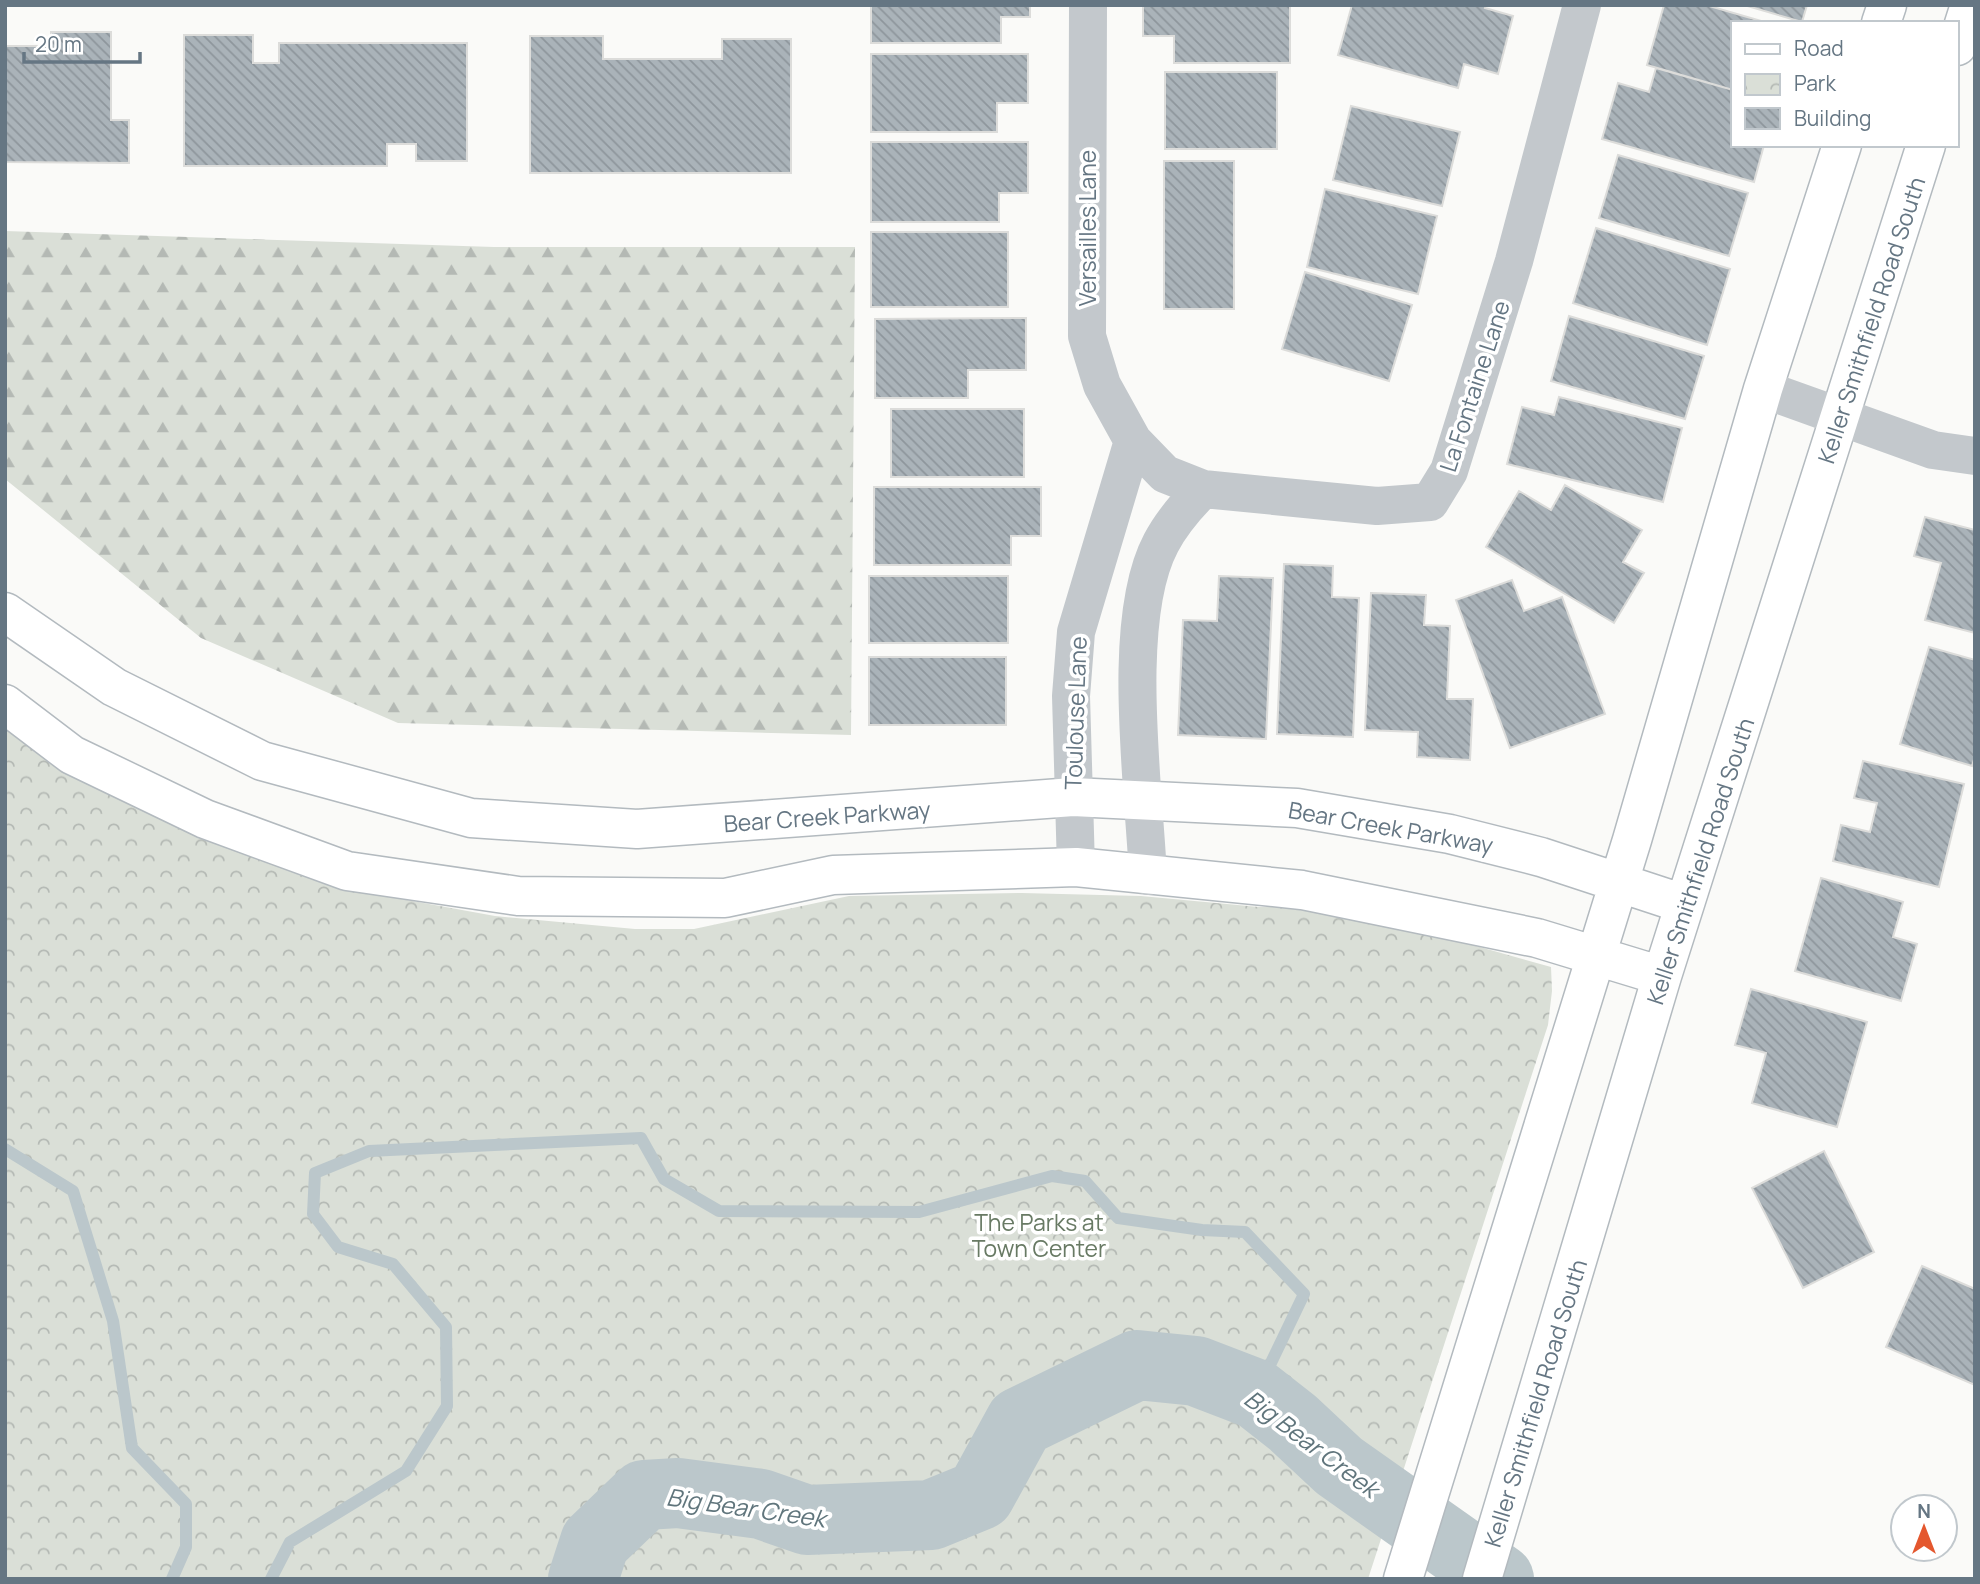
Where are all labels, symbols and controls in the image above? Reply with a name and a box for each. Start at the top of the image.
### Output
scale bar [24,21,140,65]
legend [1731,21,1959,147]
text: 20 m [35,30,82,58]
text: Road [1794,34,1844,62]
text: Park [1794,69,1836,97]
text: Building [1794,104,1871,132]
street label: Versailles Lane [1071,150,1103,306]
street label: Keller Smithfield Road South [1810,173,1932,467]
street label: La Fontaine Lane [1431,296,1517,476]
street label: Toulouse Lane [1056,636,1094,790]
street label: Keller Smithfield Road South [1639,714,1761,1008]
street label: Bear Creek Parkway [722,793,932,839]
street label: Bear Creek Parkway [1286,793,1496,861]
park label: The Parks at Town Center [972,1206,1106,1264]
street label: Keller Smithfield Road South [1476,1255,1594,1551]
water label: Big Bear Creek [1238,1382,1388,1506]
water label: Big Bear Creek [664,1480,831,1535]
north arrow [1889,1493,1959,1563]
text: N [1917,1498,1931,1524]

